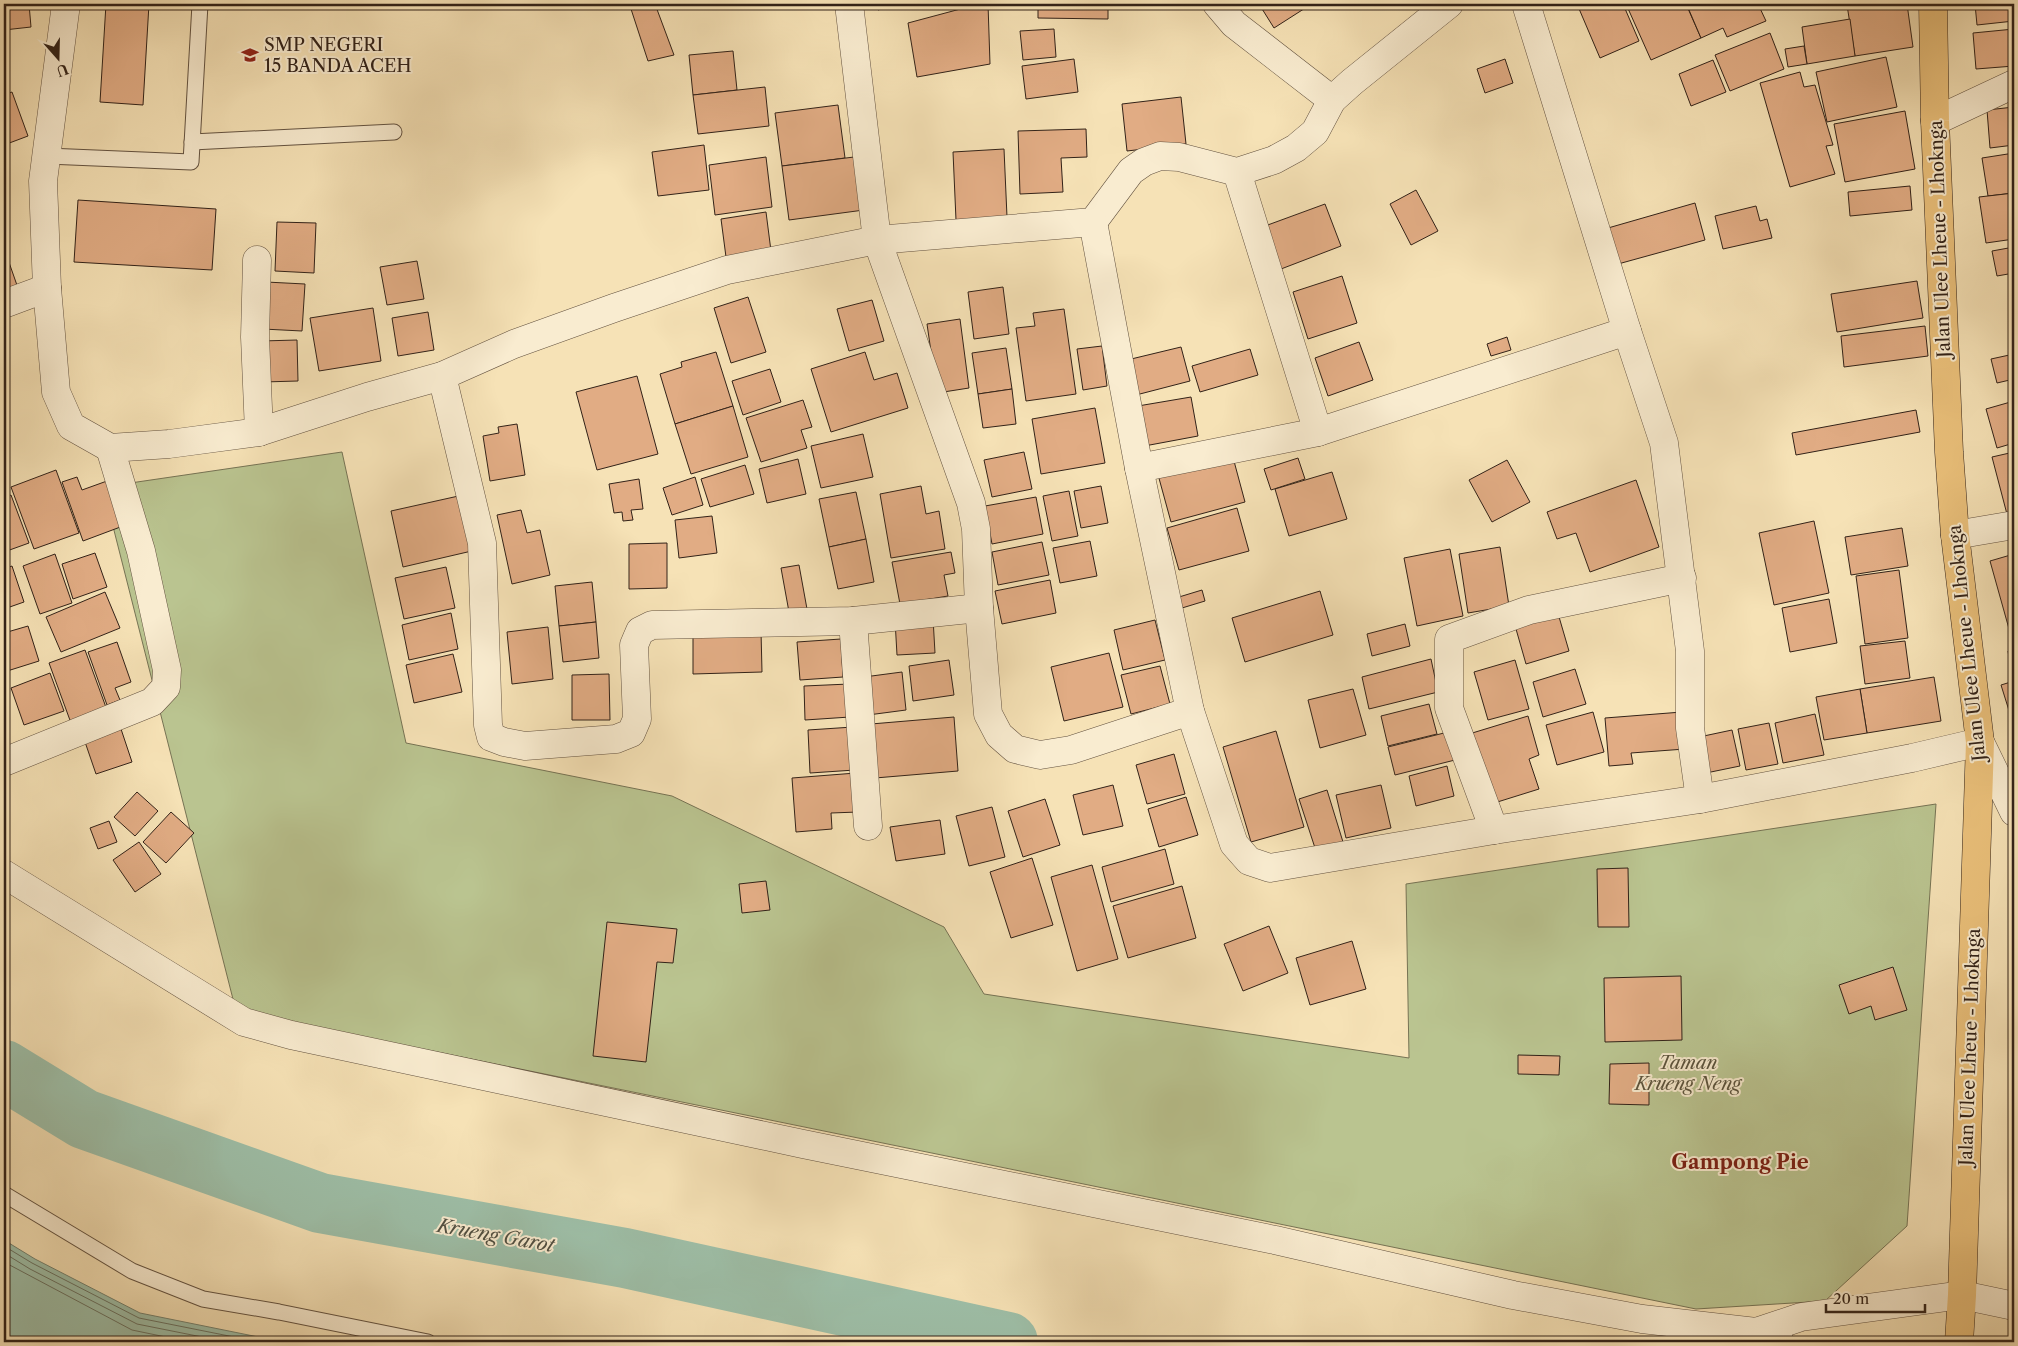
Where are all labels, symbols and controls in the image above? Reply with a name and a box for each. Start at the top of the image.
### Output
north arrow [32,32,82,82]
place label: SMP NEGERI 15 BANDA ACEH [264,34,412,77]
school or university icon: SMP NEGERI 15 BANDA ACEH [240,45,260,65]
text: U [53,60,71,81]
street label: Jalan Ulee Lheue - Lhoknga [1925,119,1955,361]
street label: Jalan Ulee Lheue - Lhoknga [1944,523,1991,765]
street label: Jalan Ulee Lheue - Lhoknga [1955,927,1985,1169]
park label: Taman Krueng Neng [1633,1052,1743,1095]
district label: Gampong Pie [1671,1150,1809,1174]
water label: Krueng Garot [434,1214,557,1257]
scale bar [1826,1281,1924,1313]
text: 20 m [1833,1289,1869,1308]

